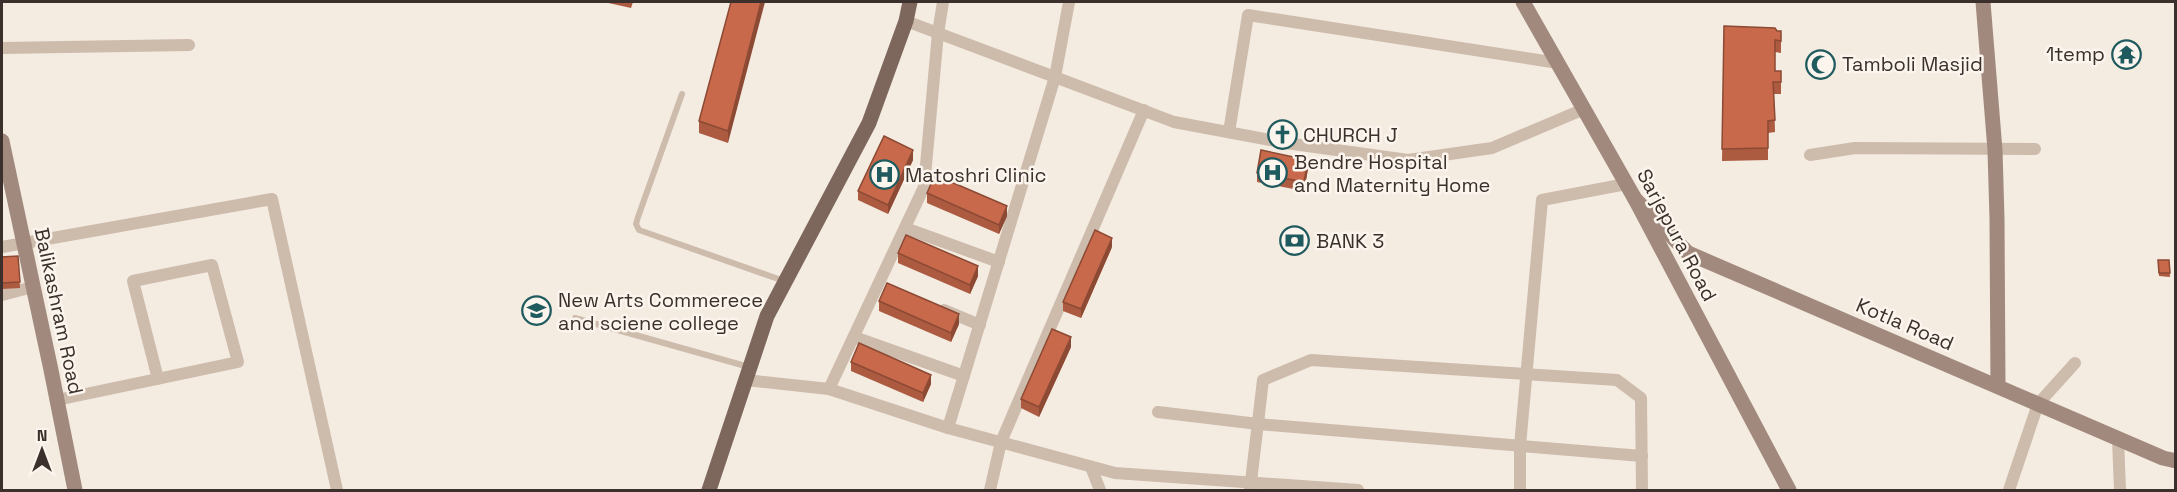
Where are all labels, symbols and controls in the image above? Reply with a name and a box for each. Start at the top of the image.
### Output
temple icon: 1temp [2110,38,2142,70]
place label: 1temp [2046,41,2105,67]
mosque icon: Tamboli Masjid [1805,48,1837,80]
place label: Tamboli Masjid [1842,51,1983,77]
church icon: CHURCH J [1266,119,1298,151]
place label: CHURCH J [1303,122,1398,148]
place label: Bendre Hospital and Maternity Home [1294,149,1490,198]
hospital icon: Bendre Hospital and Maternity Home [1257,157,1289,189]
hospital icon: Matoshri Clinic [868,159,900,191]
place label: Matoshri Clinic [905,162,1047,188]
street label: Sarjepura Road [1631,164,1723,306]
street label: Balikashram Road [29,225,89,397]
bank icon: BANK 3 [1279,225,1311,257]
place label: BANK 3 [1316,228,1384,254]
place label: New Arts Commerece and sciene college [558,287,763,336]
street label: Kotla Road [1852,292,1958,356]
school or university icon: New Arts Commerece and sciene college [521,295,553,327]
north arrow [12,420,72,480]
text: N [37,425,47,446]

